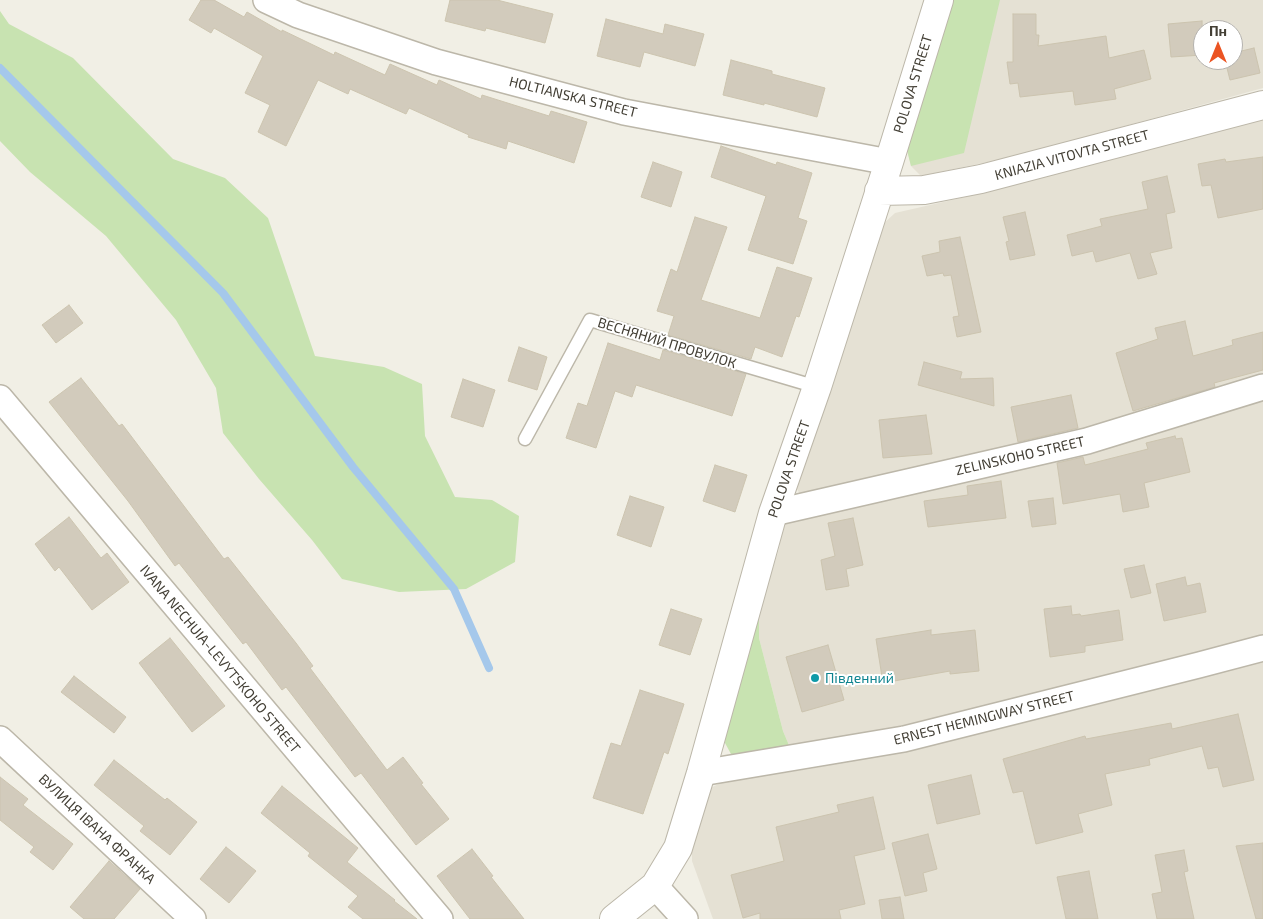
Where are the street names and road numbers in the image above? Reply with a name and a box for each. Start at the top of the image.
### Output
street label: POLOVA STREET [890,33,936,135]
street label: HOLTIANSKA STREET [507,73,639,121]
street label: KNIAZIA VITOVTA STREET [993,126,1151,184]
street label: ВЕСНЯНИЙ ПРОВУЛОК [596,314,738,372]
street label: POLOVA STREET [764,418,814,520]
street label: ZELINSKOHO STREET [954,433,1086,479]
street label: IVANA NECHUIA-LEVYTSKOHO STREET [136,562,304,756]
street label: ERNEST HEMINGWAY STREET [892,687,1076,749]
street label: ВУЛИЦЯ ІВАНА ФРАНКА [35,771,159,887]

